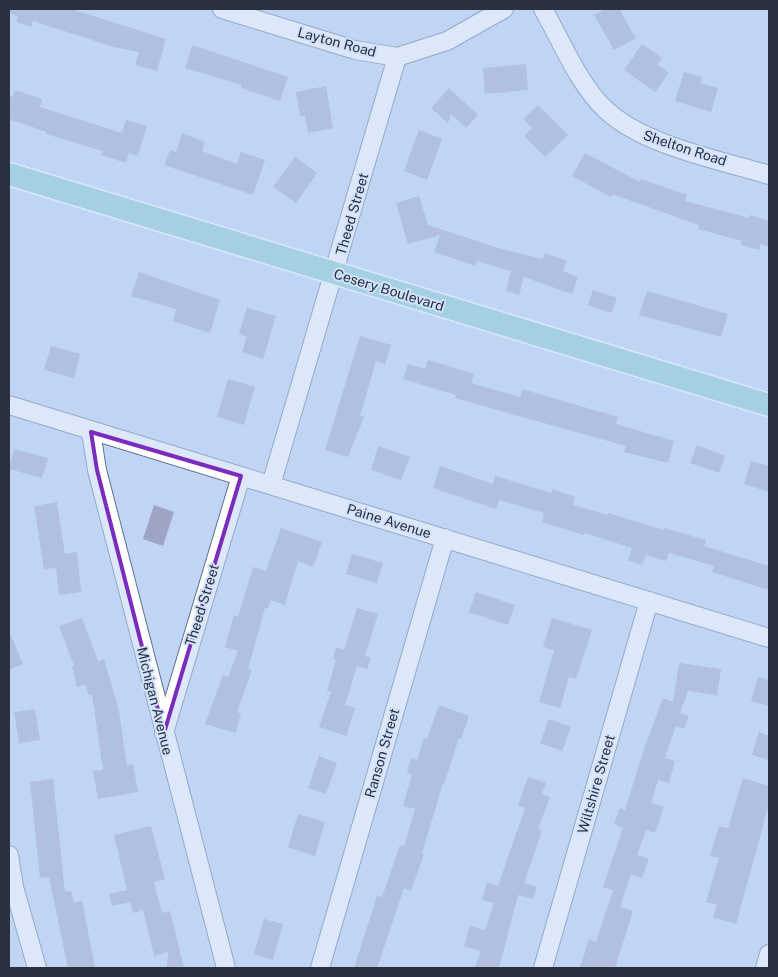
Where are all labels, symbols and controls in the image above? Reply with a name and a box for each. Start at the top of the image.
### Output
street label: Layton Road [296,24,378,60]
street label: Shelton Road [641,127,729,169]
street label: Theed Street [333,171,371,257]
street label: Cesery Boulevard [332,266,446,314]
street label: Paine Avenue [345,501,433,541]
street label: Theed Street [182,562,222,648]
street label: Michigan Avenue [134,645,176,757]
street label: Ranson Street [362,706,402,800]
street label: Wiltshire Street [574,733,618,835]

